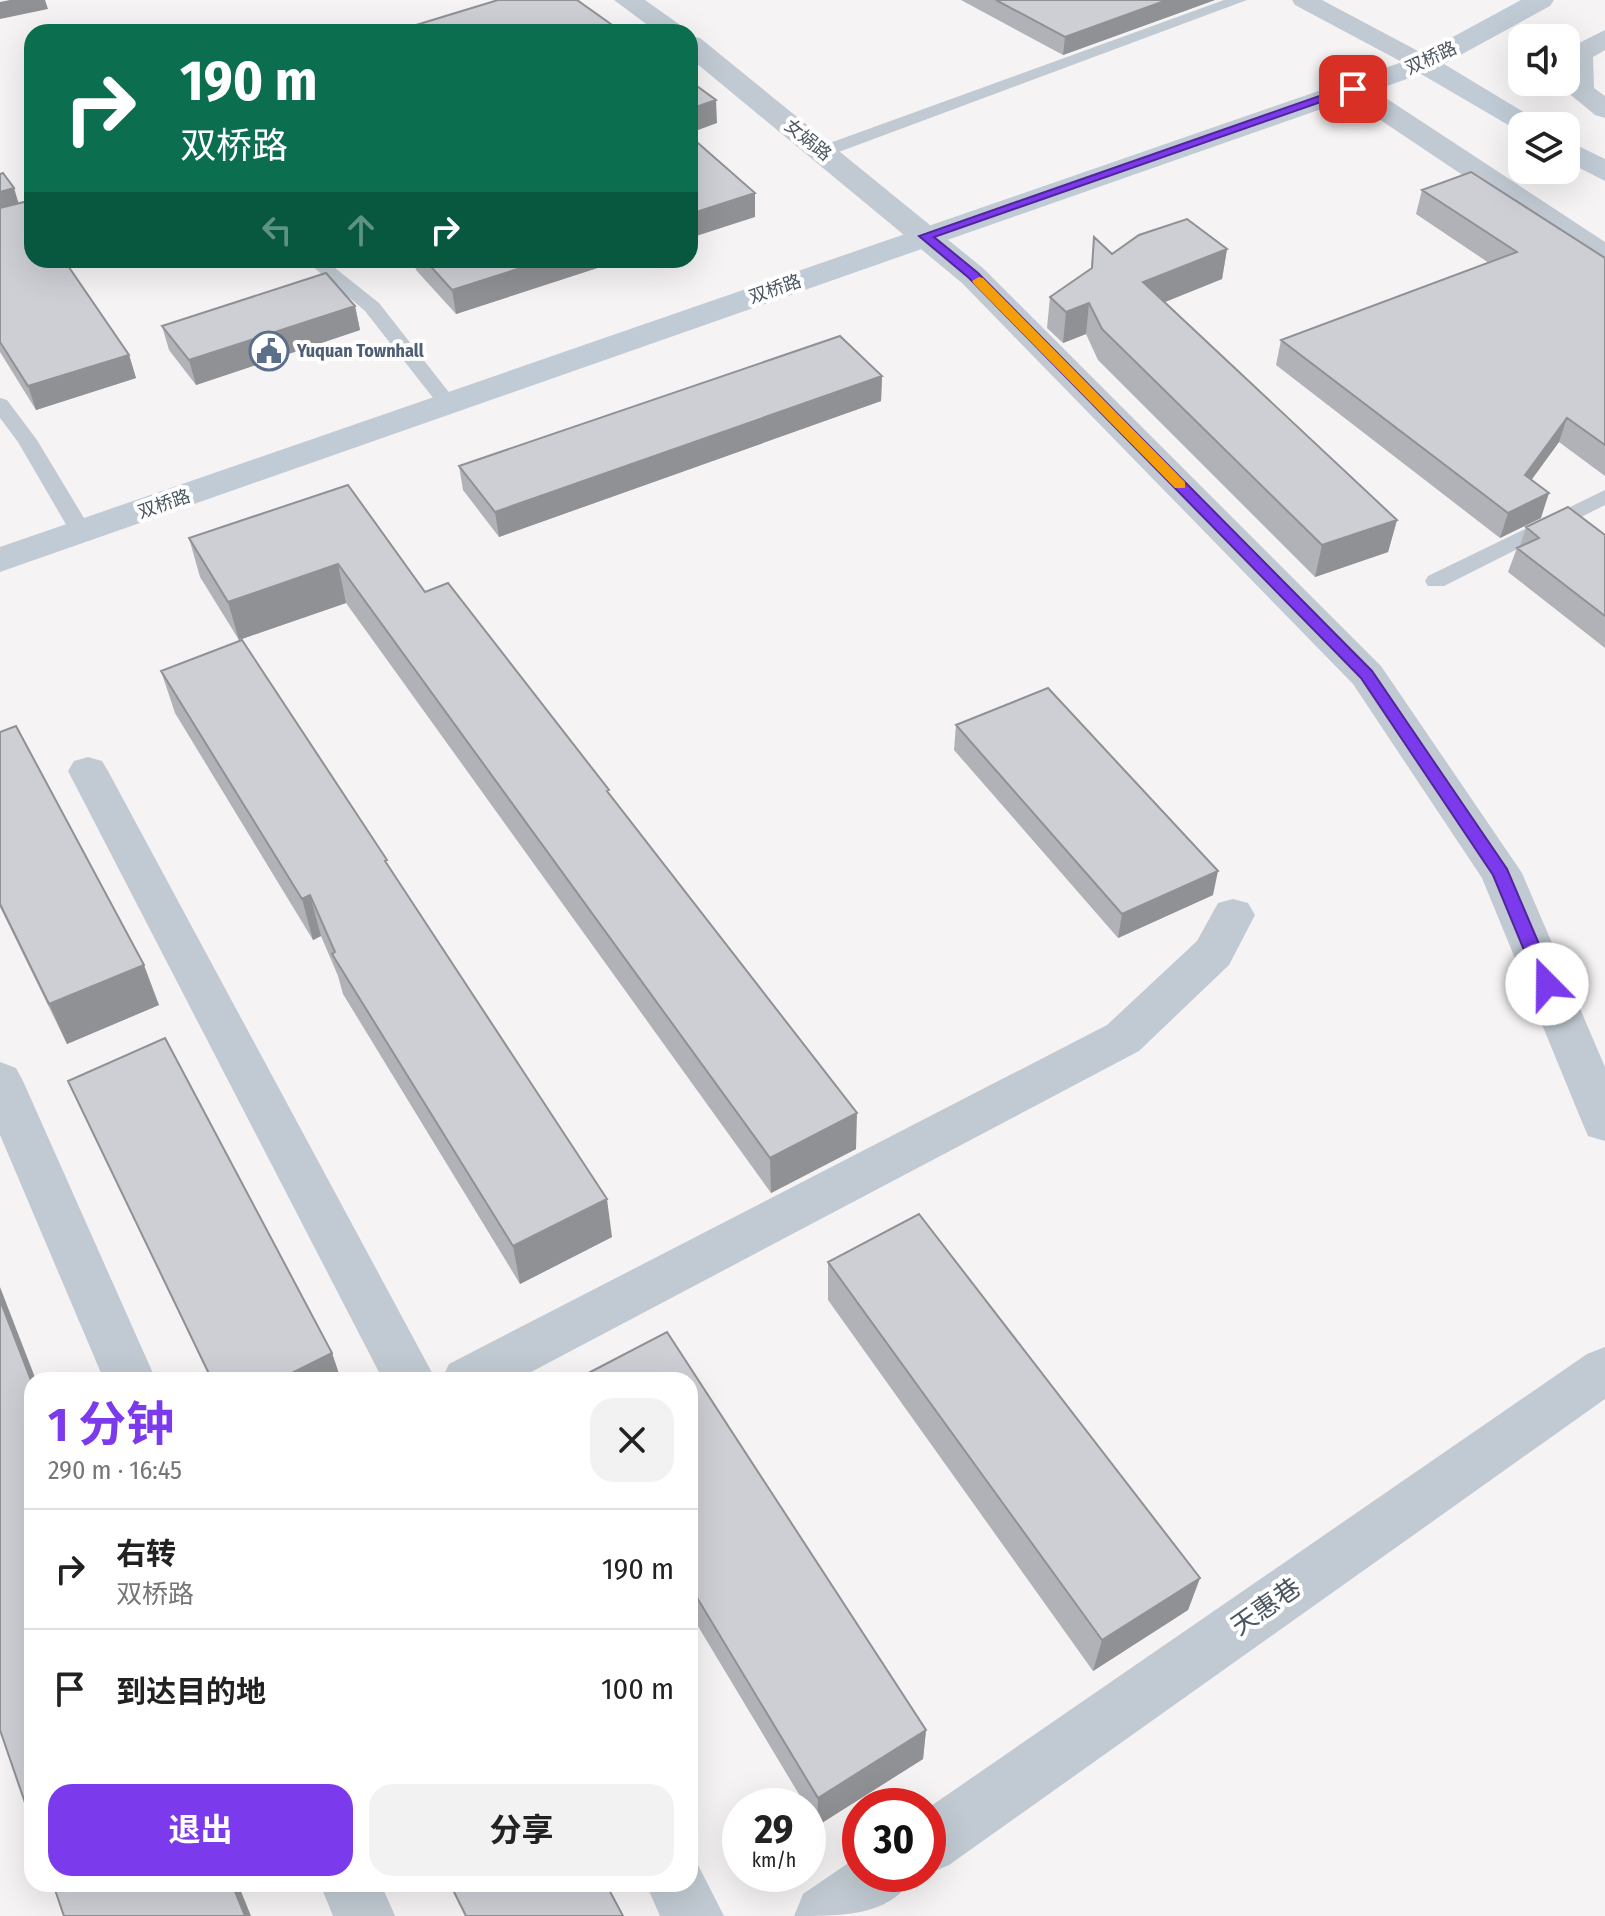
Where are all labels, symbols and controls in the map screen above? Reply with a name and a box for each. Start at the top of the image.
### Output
map controls [1508,24,1580,184]
button: sound [1508,24,1580,96]
street label: 双桥路 [1402,37,1460,79]
text: 190 m [180,48,318,115]
pin [1319,55,1387,123]
icon: right [48,56,152,160]
icon: arrive [1331,67,1375,111]
button: layers [1508,112,1580,184]
street label: 女娲路 [780,114,836,166]
text: 双桥路 [180,124,288,168]
icon: left [255,208,299,252]
icon: ahead [339,208,383,252]
icon: right [423,208,467,252]
street label: 双桥路 [746,270,804,308]
public building icon: Yuquan Townhall [248,330,290,372]
place label: Yuquan Townhall [296,340,424,362]
street label: 双桥路 [135,485,193,523]
position arrow [1505,942,1589,1026]
text: 1 分钟 [48,1396,174,1454]
button: close [590,1398,674,1482]
text: 290 m · 16:45 [48,1455,182,1486]
text: 右转 [116,1536,176,1572]
icon: right [48,1547,92,1591]
text: 190 m [602,1551,674,1587]
street label: 天惠巷 [1225,1572,1307,1642]
text: 双桥路 [116,1579,194,1610]
icon: arrive [48,1667,92,1711]
text: 100 m [601,1671,674,1707]
text: 到达目的地 [116,1674,266,1710]
button: 退出 [48,1784,353,1876]
button: 分享 [369,1784,674,1876]
speed limit sign: 30 [842,1788,946,1892]
text: 29 [754,1806,793,1854]
text: km/h [752,1848,796,1872]

